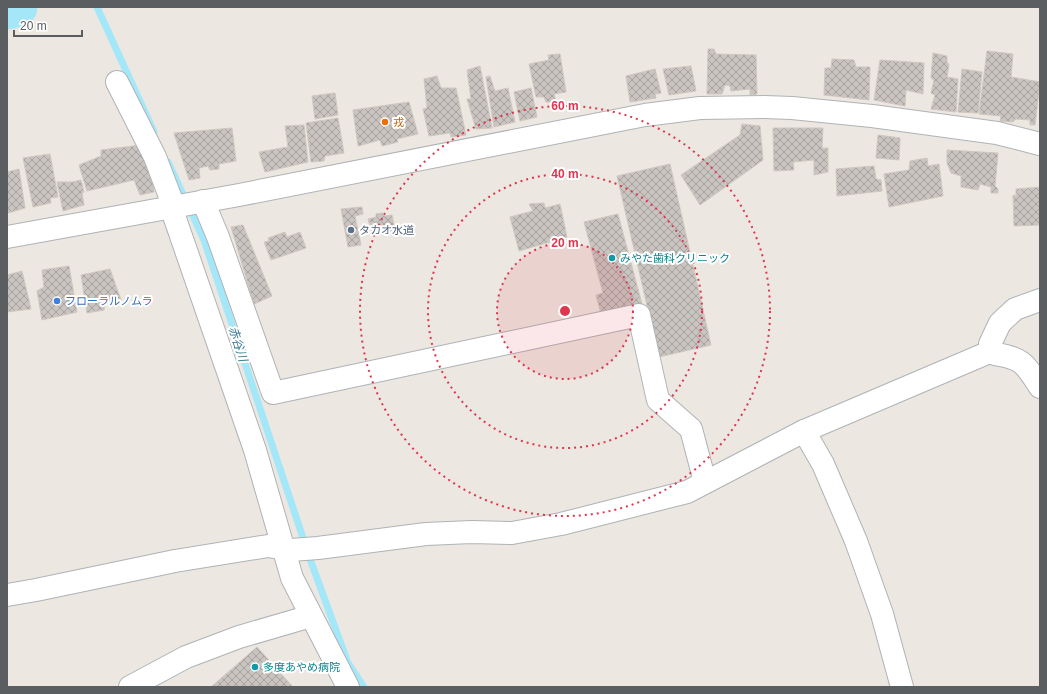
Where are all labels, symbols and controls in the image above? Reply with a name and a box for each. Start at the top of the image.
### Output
scale bar [14,12,82,38]
text: 20 m [20,19,47,33]
text: 60 m [551,99,579,113]
place label: 戎 [393,116,404,128]
marker: 戎 [380,117,390,127]
text: 40 m [551,167,579,181]
place label: タカオ水道 [359,224,414,236]
marker: タカオ水道 [346,225,356,235]
text: 20 m [551,236,579,250]
place label: みやた歯科クリニック [620,252,730,264]
marker: みやた歯科クリニック [607,253,617,263]
place label: フローラルノムラ [65,295,152,307]
marker: フローラルノムラ [52,296,62,306]
centre of rings [558,304,572,318]
water label: 赤谷川 [226,325,251,365]
place label: 多度あやめ病院 [263,661,340,673]
marker: 多度あやめ病院 [250,662,260,672]

